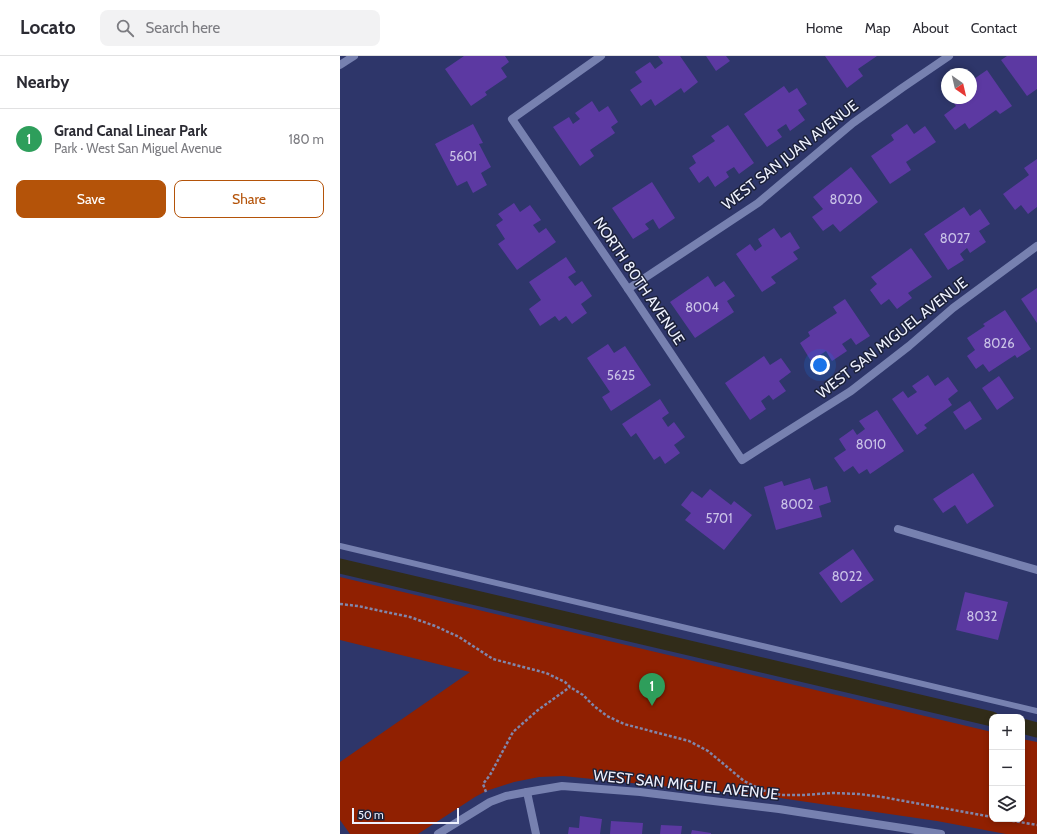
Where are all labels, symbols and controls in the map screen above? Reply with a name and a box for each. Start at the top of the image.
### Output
search box [100,10,380,46]
text: Locato [20,16,76,39]
icon: search [114,17,136,39]
text: Search here [146,19,220,37]
text: Home [806,19,843,37]
text: Map [865,19,890,37]
text: About [912,19,949,37]
text: Contact [971,19,1017,37]
north arrow [941,68,977,104]
text: Nearby [16,72,69,92]
street label: WEST SAN JUAN AVENUE [718,96,862,214]
text: Grand Canal Linear Park [54,122,207,140]
text: 1 [27,131,31,147]
text: 180 m [288,131,324,147]
text: Park · West San Miguel Avenue [54,140,222,156]
house number: 5601 [449,148,477,164]
button: Save [16,180,166,218]
button: Share [174,180,324,218]
house number: 8020 [830,191,862,207]
street label: NORTH 80TH AVENUE [590,214,688,348]
house number: 8027 [940,230,971,246]
street label: WEST SAN MIGUEL AVENUE [813,274,971,402]
house number: 8004 [685,299,719,315]
house number: 8026 [983,335,1015,351]
your location [810,355,830,375]
house number: 5625 [607,367,635,383]
house number: 8010 [856,436,886,452]
house number: 8002 [781,496,814,512]
house number: 5701 [706,510,732,526]
house number: 8022 [832,568,862,584]
house number: 8032 [967,608,998,624]
pin: 1 [639,673,665,706]
map controls [989,714,1025,822]
button: + [989,714,1025,750]
button: − [989,750,1025,786]
street label: WEST SAN MIGUEL AVENUE [592,766,780,804]
button: layers [989,786,1025,822]
scale bar [352,806,459,825]
text: 50 m [358,808,384,822]

